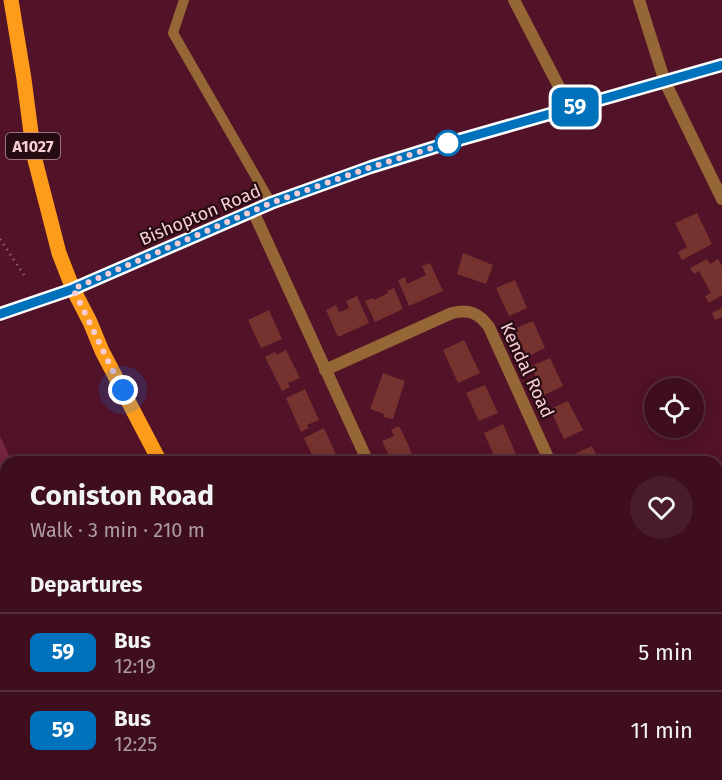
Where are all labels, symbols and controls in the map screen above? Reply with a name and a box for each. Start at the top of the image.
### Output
line badge: 59 [548,88,602,126]
text: 59 [564,94,586,120]
unlabelled marker [435,130,461,156]
road number: A1027 [6,133,60,159]
street label: Bishopton Road [136,180,264,250]
street label: Kendal Road [495,319,559,421]
your location [108,375,138,405]
map controls [644,378,704,438]
button: locate [644,378,704,438]
button: heart [630,476,693,539]
text: Coniston Road [30,479,214,512]
text: Walk · 3 min · 210 m [30,518,205,542]
text: Departures [30,571,142,598]
text: Bus [114,627,151,654]
text: 59 [52,639,74,665]
text: 5 min [638,639,693,666]
text: 12:19 [114,654,156,678]
text: Bus [114,705,151,732]
text: 59 [52,717,74,743]
text: 11 min [630,717,693,744]
text: 12:25 [114,732,157,756]

